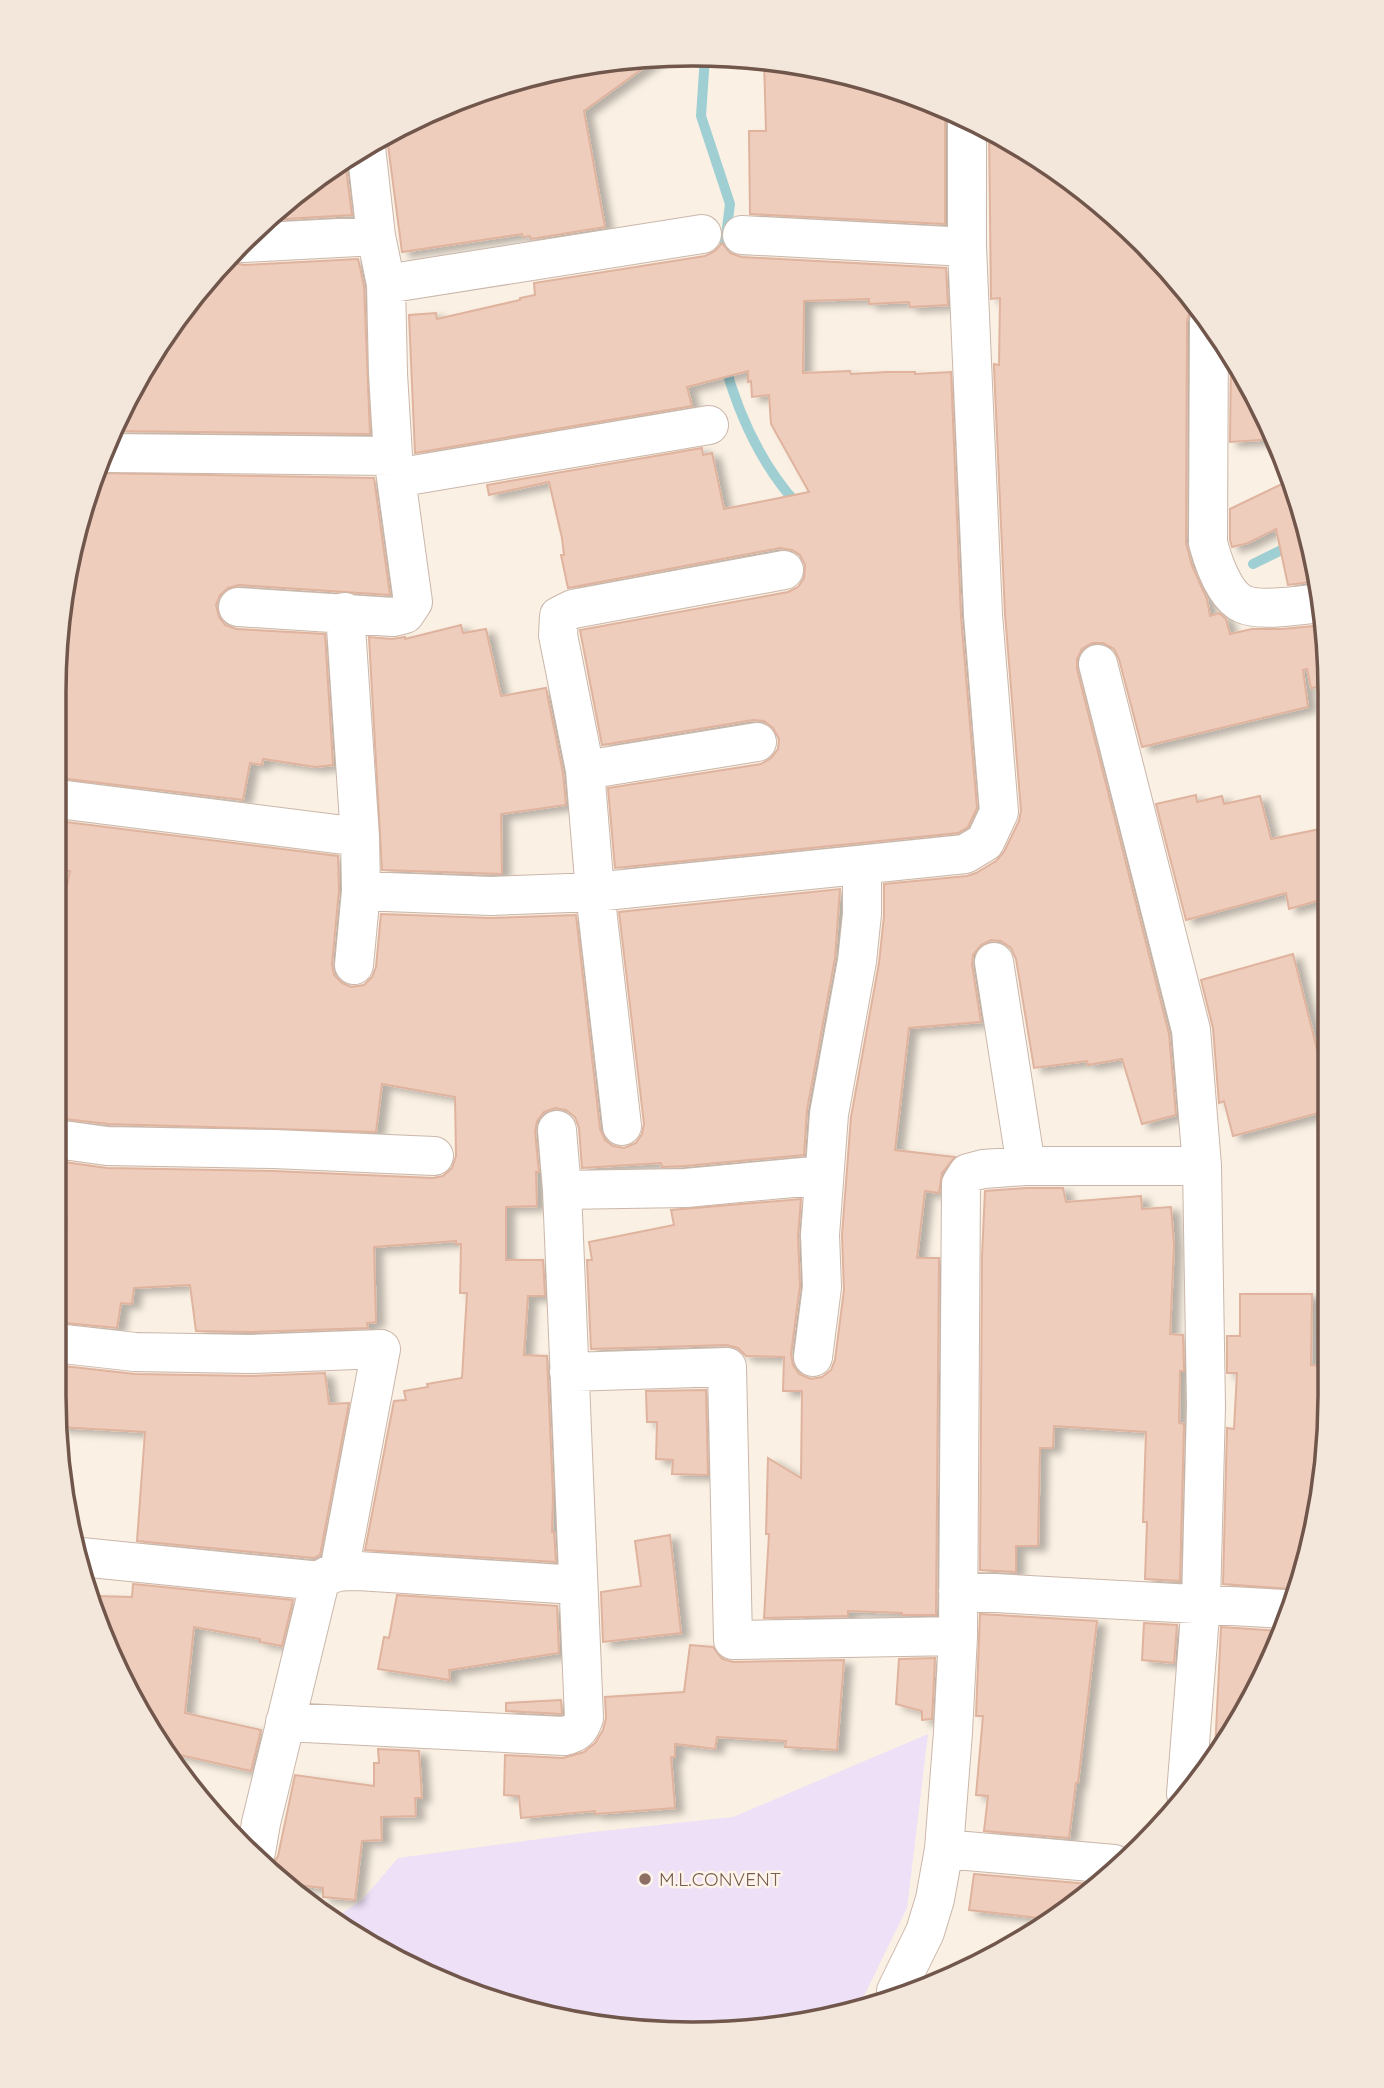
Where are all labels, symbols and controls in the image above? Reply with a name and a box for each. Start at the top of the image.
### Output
place label: M.L.CONVENT [659,1867,781,1891]
marker: M.L.CONVENT [637,1871,653,1887]

